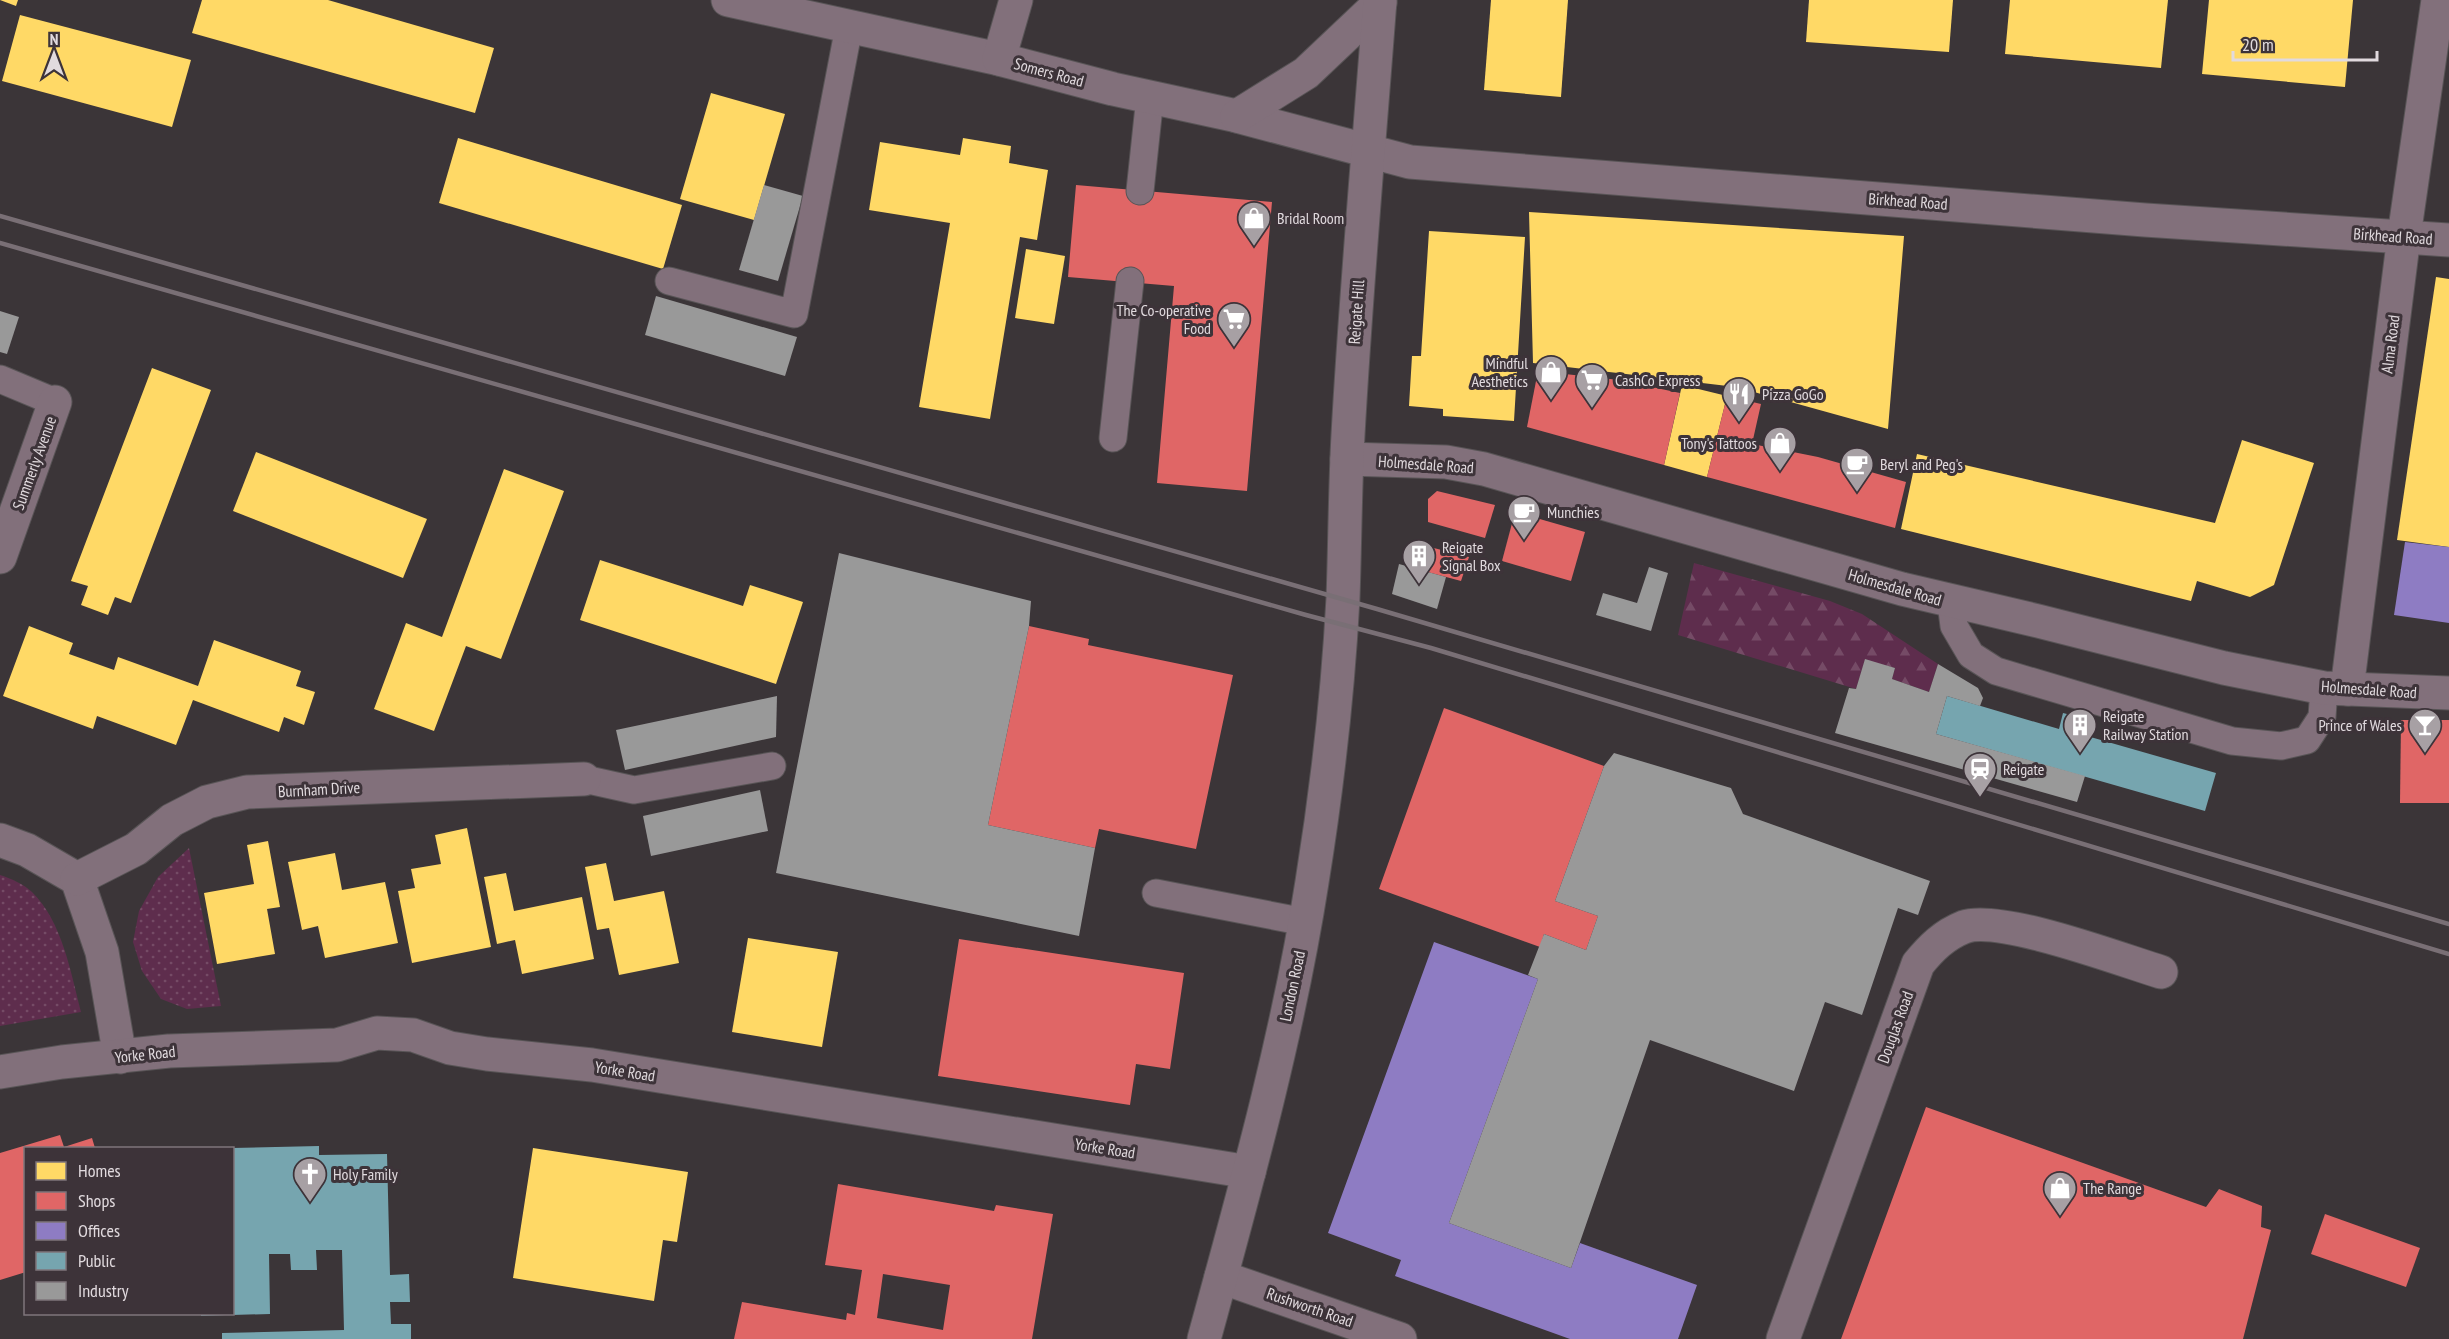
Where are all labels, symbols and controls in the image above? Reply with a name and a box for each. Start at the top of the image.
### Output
north arrow [24,24,84,84]
scale bar [2233,24,2377,62]
text: N [50,29,58,49]
text: 20 m [2242,33,2274,56]
street label: Somers Road [1012,53,1086,91]
street label: Birkhead Road [1868,188,1948,214]
shop icon: Bridal Room [1236,200,1272,247]
place label: Bridal Room [1277,208,1344,228]
street label: Birkhead Road [2353,223,2433,249]
street label: Reigate Hill [1344,279,1368,345]
place label: The Co-operative Food [1116,300,1211,338]
supermarket icon: The Co-operative Food [1216,301,1252,348]
street label: Alma Road [2376,314,2404,374]
place label: Mindful Aesthetics [1472,353,1528,391]
shop icon: Mindful Aesthetics [1533,354,1569,401]
supermarket icon: CashCo Express [1574,362,1610,409]
place label: CashCo Express [1615,370,1700,390]
restaurant icon: Pizza GoGo [1721,376,1757,423]
place label: Pizza GoGo [1762,384,1824,404]
street label: Summerly Avenue [8,413,60,513]
shop icon: Tony's Tattoos [1762,425,1798,472]
place label: Tony's Tattoos [1681,433,1757,453]
cafe icon: Beryl and Peg's [1839,446,1875,493]
street label: Holmesdale Road [1377,451,1475,477]
place label: Beryl and Peg's [1880,454,1963,474]
cafe icon: Munchies [1506,494,1542,541]
place label: Munchies [1547,502,1599,522]
place label: Reigate Signal Box [1442,537,1501,575]
building icon: Reigate Signal Box [1401,538,1437,585]
street label: Holmesdale Road [1846,564,1944,610]
street label: Holmesdale Road [2320,676,2418,702]
place label: Reigate Railway Station [2103,706,2189,744]
building icon: Reigate Railway Station [2062,707,2098,754]
bar icon: Prince of Wales [2407,707,2443,754]
place label: Prince of Wales [2319,715,2402,735]
station icon: Reigate [1962,751,1998,798]
place label: Reigate [2003,759,2044,779]
street label: Burnham Drive [277,777,361,801]
street label: London Road [1275,949,1309,1023]
street label: Douglas Road [1873,988,1917,1066]
street label: Yorke Road [114,1041,176,1067]
street label: Yorke Road [593,1056,657,1086]
street label: Yorke Road [1073,1133,1137,1163]
legend [24,1147,234,1315]
church icon: Holy Family [292,1156,328,1203]
text: Homes [78,1159,121,1182]
place label: Holy Family [333,1164,398,1184]
shop icon: The Range [2042,1170,2078,1217]
place label: The Range [2083,1178,2142,1198]
text: Shops [78,1189,115,1212]
text: Offices [78,1219,120,1242]
text: Public [78,1249,116,1272]
text: Industry [78,1279,129,1302]
street label: Rushworth Road [1264,1283,1356,1331]

